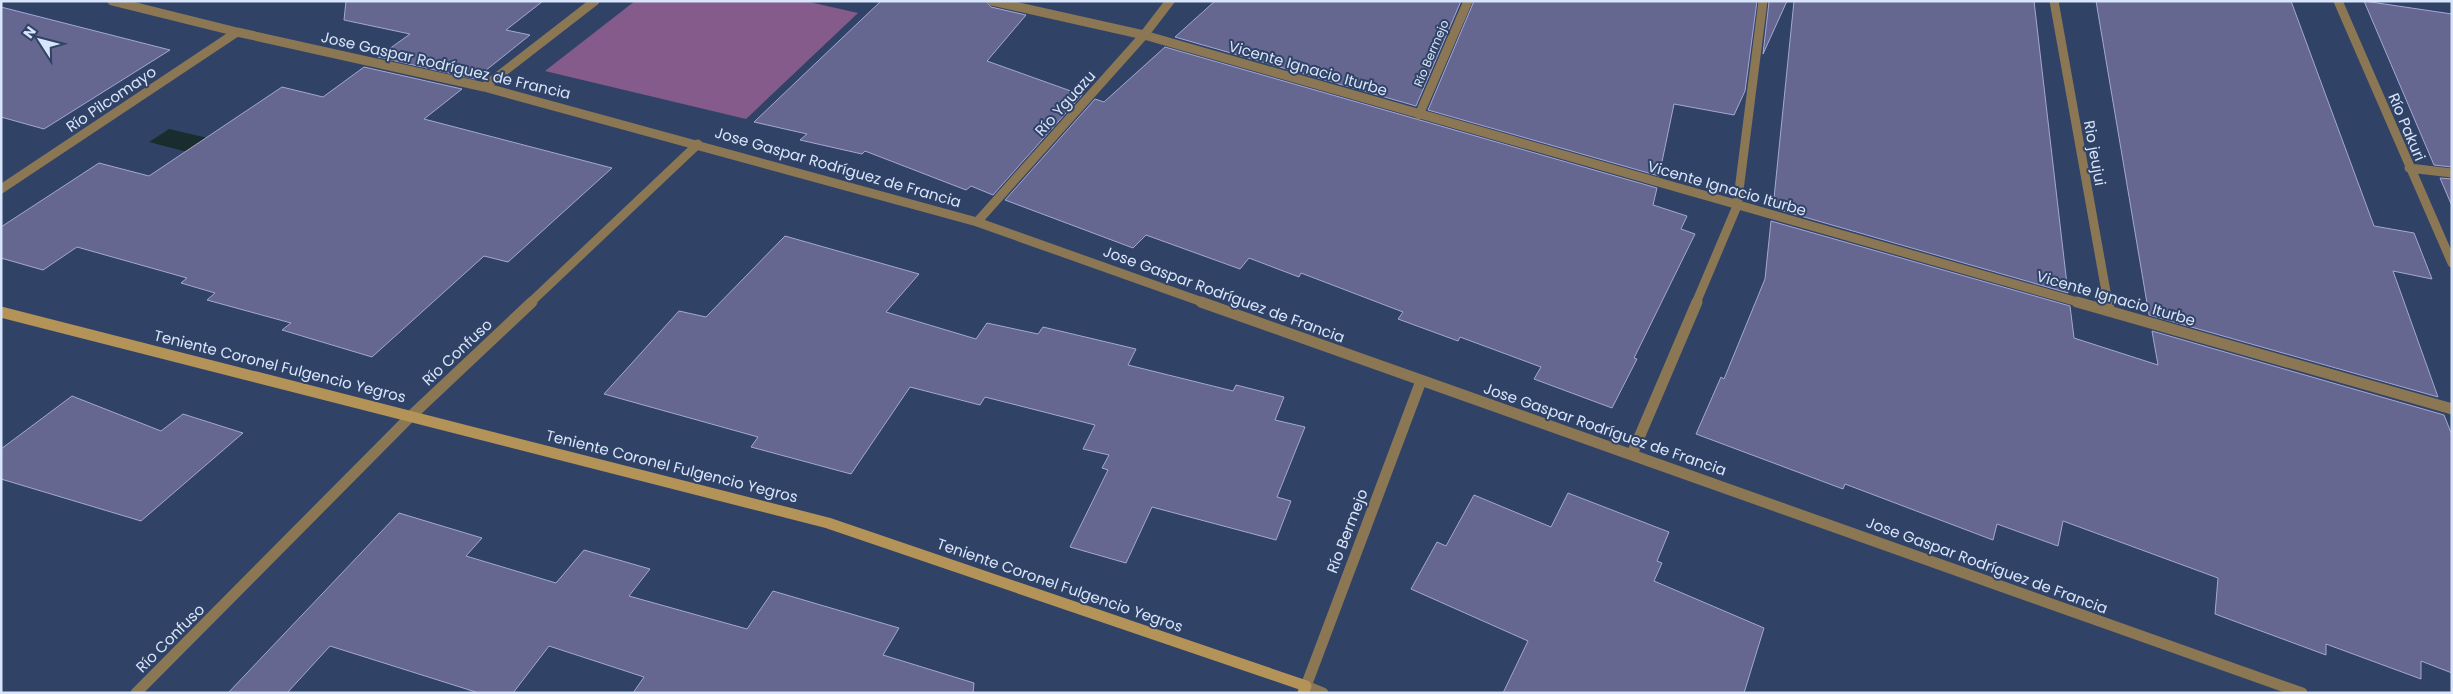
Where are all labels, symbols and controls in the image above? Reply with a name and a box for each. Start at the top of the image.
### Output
north arrow [15,15,65,65]
street label: Río Bermejo [1409,17,1453,89]
text: N [18,22,41,42]
street label: Jose Gaspar Rodríguez de Francia [319,26,573,104]
street label: Vicente Ignacio Iturbe [1226,35,1390,101]
street label: Río Pilcomayo [62,61,160,137]
street label: Río Yguazu [1030,66,1100,140]
street label: Río Pakuri [2383,90,2431,164]
street label: Rio jeujui [2079,119,2111,187]
street label: Jose Gaspar Rodríguez de Francia [712,122,964,212]
street label: Vicente Ignacio Iturbe [1645,155,1809,221]
street label: Jose Gaspar Rodríguez de Francia [1100,240,1348,348]
street label: Vicente Ignacio Iturbe [2034,265,2198,331]
street label: Río Confuso [417,314,497,390]
street label: Teniente Coronel Fulgencio Yegros [152,325,408,408]
street label: Jose Gaspar Rodríguez de Francia [1481,377,1729,481]
street label: Teniente Coronel Fulgencio Yegros [544,425,800,508]
street label: Río Bermejo [1321,486,1373,576]
street label: Jose Gaspar Rodríguez de Francia [1863,511,2111,619]
street label: Teniente Coronel Fulgencio Yegros [934,533,1186,637]
street label: Río Confuso [131,599,209,677]

